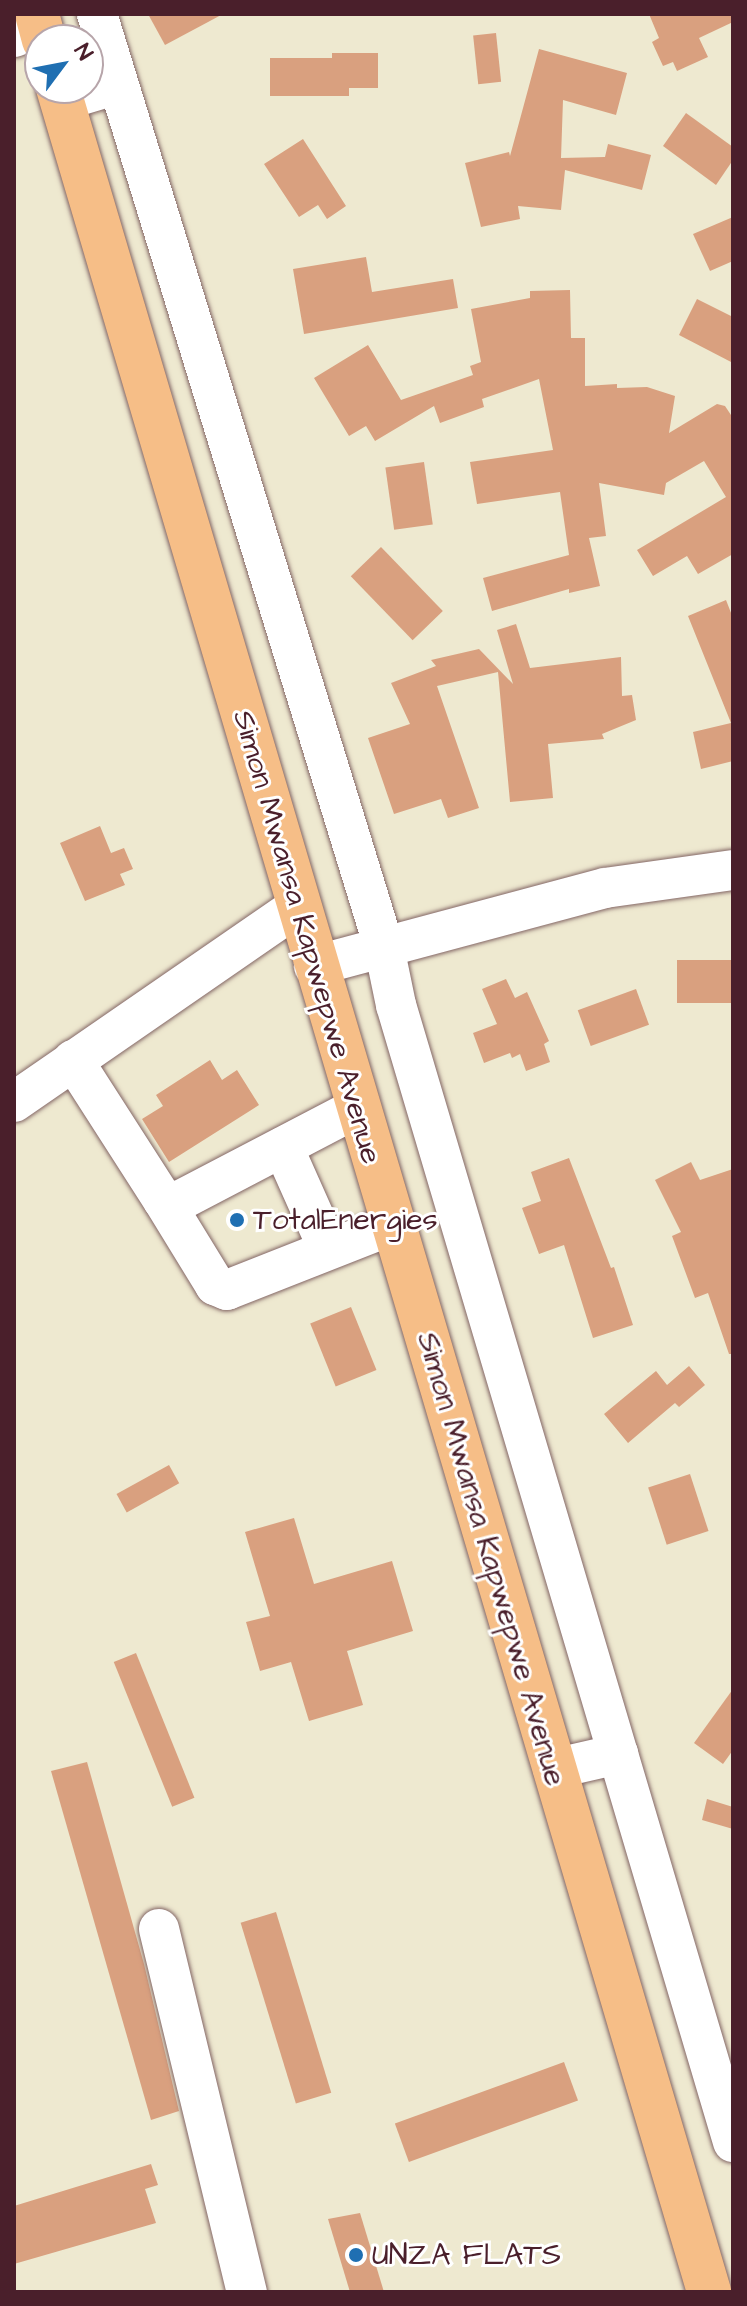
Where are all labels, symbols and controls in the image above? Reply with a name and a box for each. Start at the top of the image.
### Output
north arrow [24,24,104,104]
text: N [66,38,100,66]
street label: Simon Mwansa Kapwepwe Avenue [225,706,389,1168]
place label: TotalEnergies [253,1202,438,1238]
marker: TotalEnergies [228,1211,246,1229]
street label: Simon Mwansa Kapwepwe Avenue [409,1328,573,1790]
place label: UNZA FLATS [372,2237,561,2273]
marker: UNZA FLATS [347,2246,365,2264]

